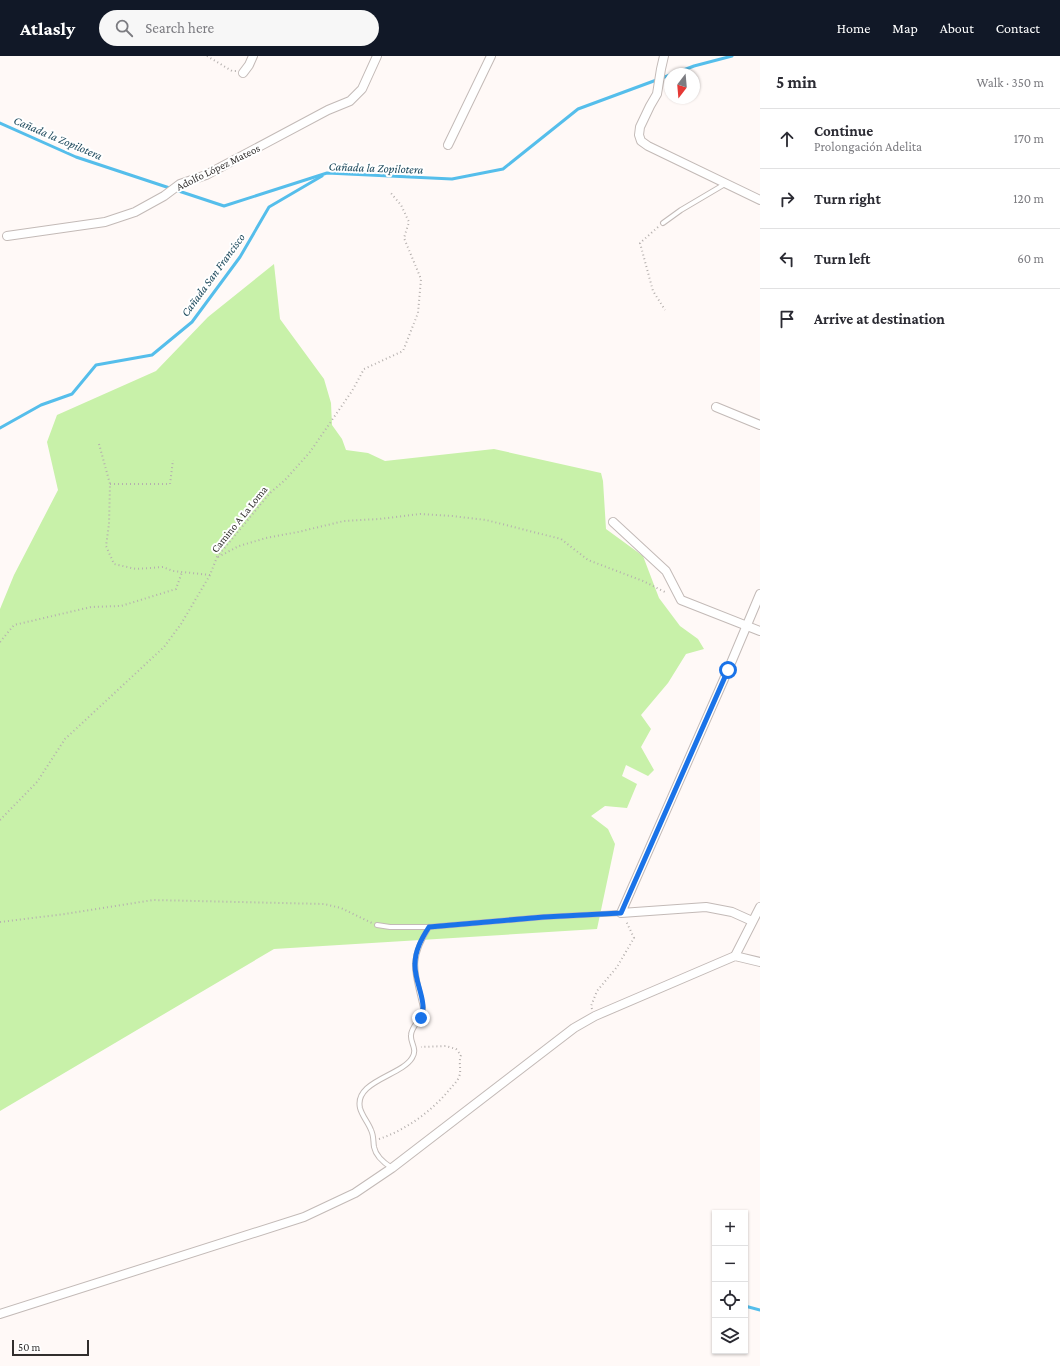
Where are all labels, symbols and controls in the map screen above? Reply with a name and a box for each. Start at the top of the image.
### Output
search box [99,10,379,46]
icon: search [113,17,135,39]
text: Atlasly [20,18,75,39]
text: Search here [145,20,214,36]
text: Home [837,20,870,36]
text: Map [892,20,918,36]
text: About [940,20,974,36]
text: Contact [996,20,1040,36]
north arrow [664,68,700,104]
text: 5 min [776,73,817,92]
text: Walk · 350 m [976,75,1044,90]
water label: Cañada la Zopilotera [12,113,105,163]
text: Continue [814,123,873,139]
icon: ahead [776,128,798,150]
text: 170 m [1014,131,1044,146]
text: Prolongación Adelita [814,139,922,154]
street label: Adolfo López Mateos [174,141,262,193]
water label: Cañada la Zopilotera [328,159,424,177]
icon: right [776,188,798,210]
text: Turn right [814,191,881,207]
text: 120 m [1013,191,1044,206]
water label: Cañada San Francisco [178,231,248,319]
icon: left [776,248,798,270]
text: Turn left [814,251,870,267]
text: 60 m [1017,251,1044,266]
icon: arrive [776,308,798,330]
text: Arrive at destination [814,311,945,327]
street label: Camino A La Loma [208,483,270,555]
route start [719,661,737,679]
route end [412,1009,430,1027]
map controls [712,1210,748,1354]
button: + [712,1210,748,1246]
button: − [712,1246,748,1282]
button: locate [712,1282,748,1318]
button: layers [712,1318,748,1354]
scale bar [12,1338,89,1357]
text: 50 m [18,1341,40,1353]

